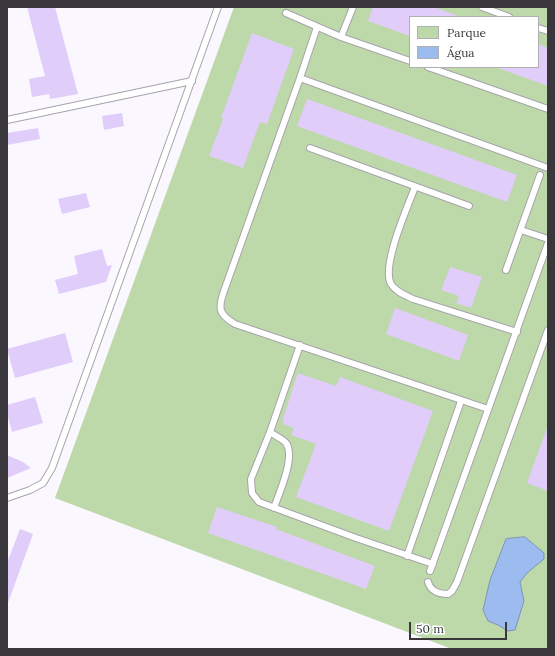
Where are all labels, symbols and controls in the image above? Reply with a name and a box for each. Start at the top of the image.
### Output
legend [409,16,539,68]
text: Parque [447,25,486,40]
text: Água [447,45,475,60]
scale bar [411,614,509,640]
text: 50 m [416,621,444,636]

